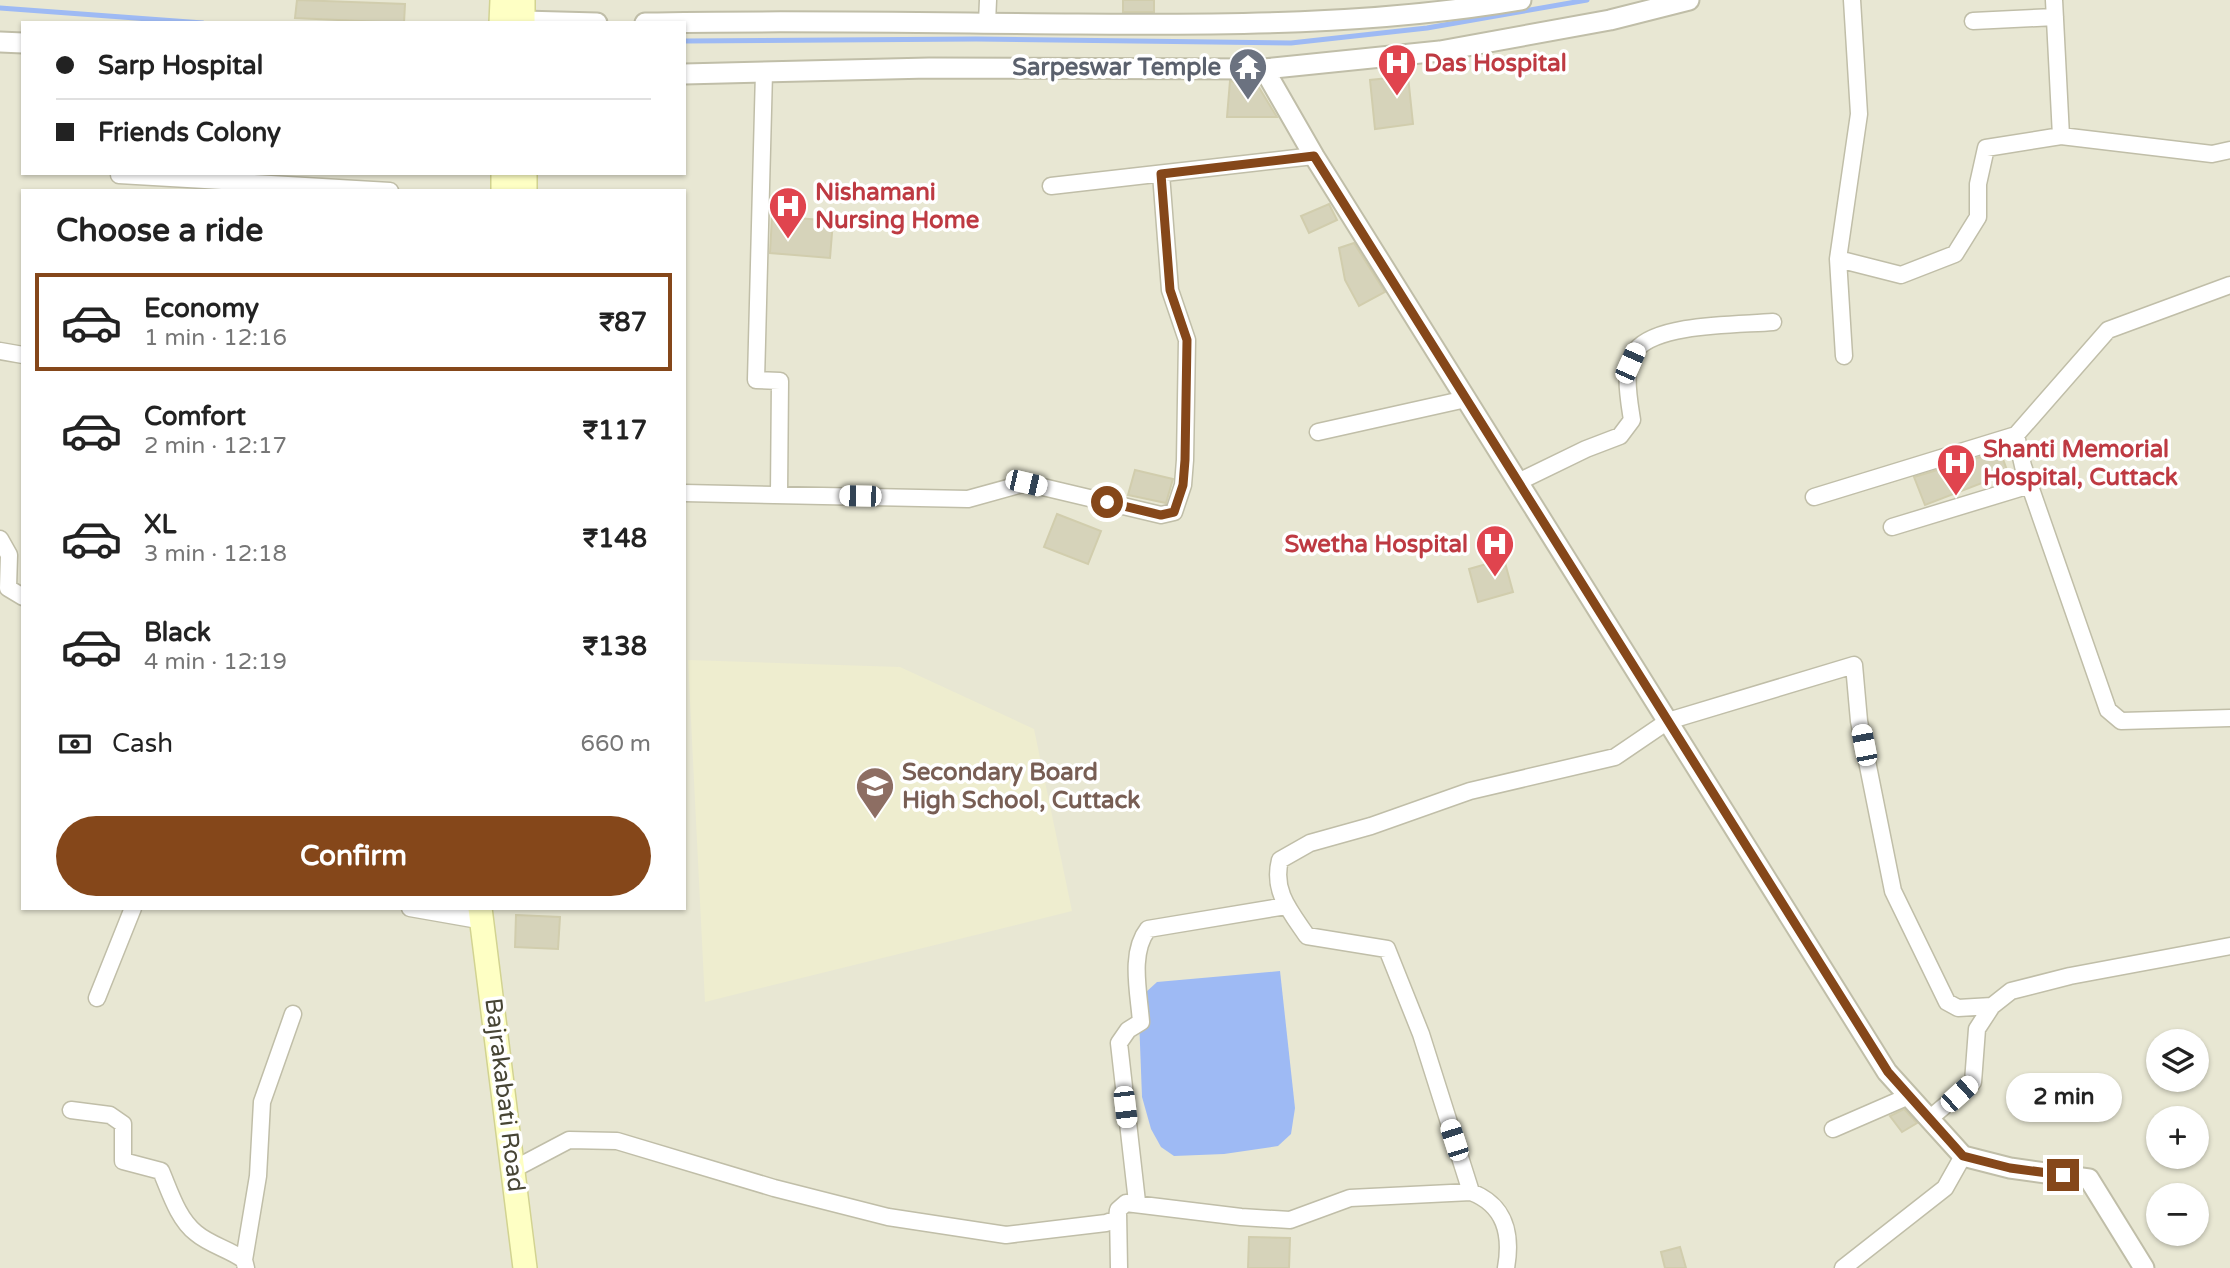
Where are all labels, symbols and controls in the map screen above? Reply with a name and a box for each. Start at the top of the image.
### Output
hospital icon: Das Hospital [1376,42,1418,97]
temple icon: Sarpeswar Temple [1227,46,1269,101]
place label: Das Hospital [1424,49,1567,78]
text: Sarp Hospital [98,50,263,81]
place label: Sarpeswar Temple [1012,53,1221,82]
text: Friends Colony [98,117,281,148]
place label: Nishamani Nursing Home [815,178,980,235]
hospital icon: Nishamani Nursing Home [767,185,809,240]
text: Choose a ride [56,212,263,250]
icon: car [60,291,123,354]
text: Economy [144,293,259,324]
text: ₹87 [599,307,647,338]
text: 1 min · 12:16 [144,324,287,352]
car [1612,340,1649,386]
icon: car [60,399,123,462]
text: Comfort [144,401,246,432]
text: ₹117 [583,415,647,446]
text: 2 min · 12:17 [144,432,287,460]
place label: Shanti Memorial Hospital, Cuttack [1983,435,2178,492]
hospital icon: Shanti Memorial Hospital, Cuttack [1935,442,1977,497]
car [1004,468,1049,498]
car [839,485,882,507]
route start [1091,486,1123,518]
icon: car [60,507,123,570]
text: XL [144,509,176,540]
text: ₹148 [583,523,647,554]
hospital icon: Swetha Hospital [1474,523,1516,578]
place label: Swetha Hospital [1284,530,1468,559]
text: 3 min · 12:18 [144,540,287,568]
icon: car [60,615,123,678]
text: Black [144,617,211,648]
text: ₹138 [583,631,647,662]
text: 4 min · 12:19 [144,648,287,676]
car [1850,722,1879,768]
icon: cash [56,725,94,763]
text: Cash [112,728,173,759]
text: 660 m [581,730,651,758]
place label: Secondary Board High School, Cuttack [902,758,1140,815]
school or university icon: Secondary Board High School, Cuttack [854,765,896,820]
button: Confirm [56,816,651,896]
street label: Bajrakabati Road [478,996,531,1194]
map controls [2146,1029,2209,1246]
button: layers [2146,1029,2209,1092]
car [1937,1072,1982,1116]
callout: 2 min [2005,1074,2121,1122]
text: 2 min [2033,1083,2095,1111]
car [1113,1085,1138,1129]
button: + [2146,1106,2209,1169]
car [1438,1117,1471,1163]
route end [2047,1159,2079,1191]
button: − [2146,1183,2209,1246]

